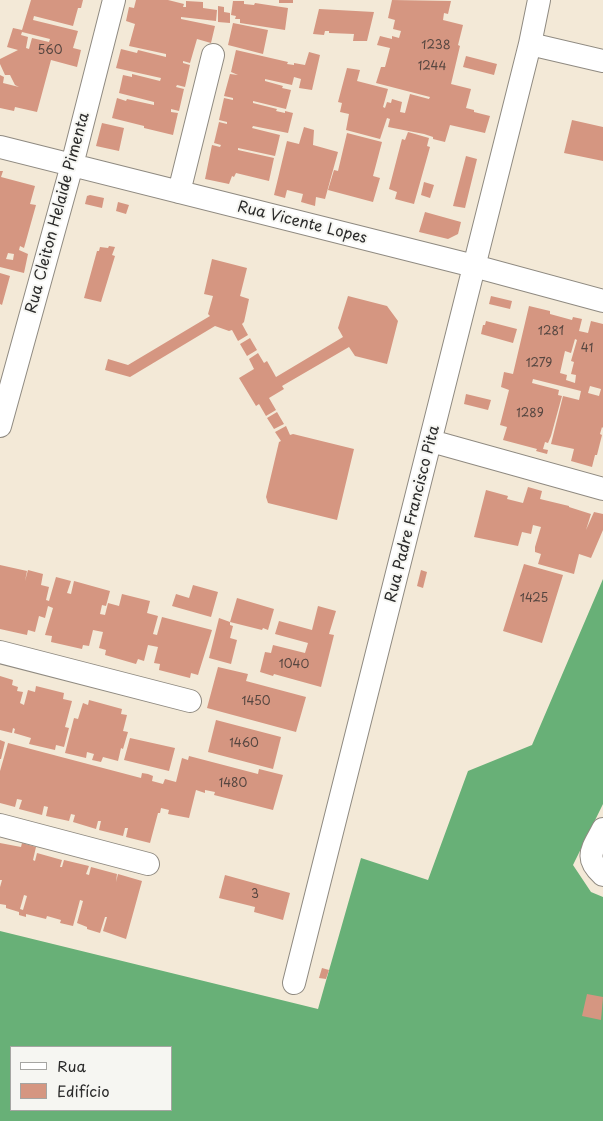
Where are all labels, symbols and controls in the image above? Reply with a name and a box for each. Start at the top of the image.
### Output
house number: 1238 [421,39,451,53]
house number: 560 [38,44,62,58]
house number: 1244 [418,60,446,74]
street label: Rua Cleiton Helaide Pimenta [22,111,94,315]
street label: Rua Vicente Lopes [235,198,369,248]
house number: 1281 [538,325,564,339]
house number: 41 [581,342,593,356]
house number: 1279 [526,357,552,371]
house number: 1289 [516,407,544,421]
street label: Rua Padre Francisco Pita [382,424,444,604]
house number: 1425 [520,592,548,606]
house number: 1040 [279,658,309,672]
house number: 1450 [242,695,270,709]
house number: 1460 [229,737,259,751]
house number: 1480 [219,777,247,791]
house number: 3 [251,888,259,902]
legend [10,1046,172,1111]
text: Rua [57,1054,86,1077]
text: Edifício [57,1079,110,1102]

